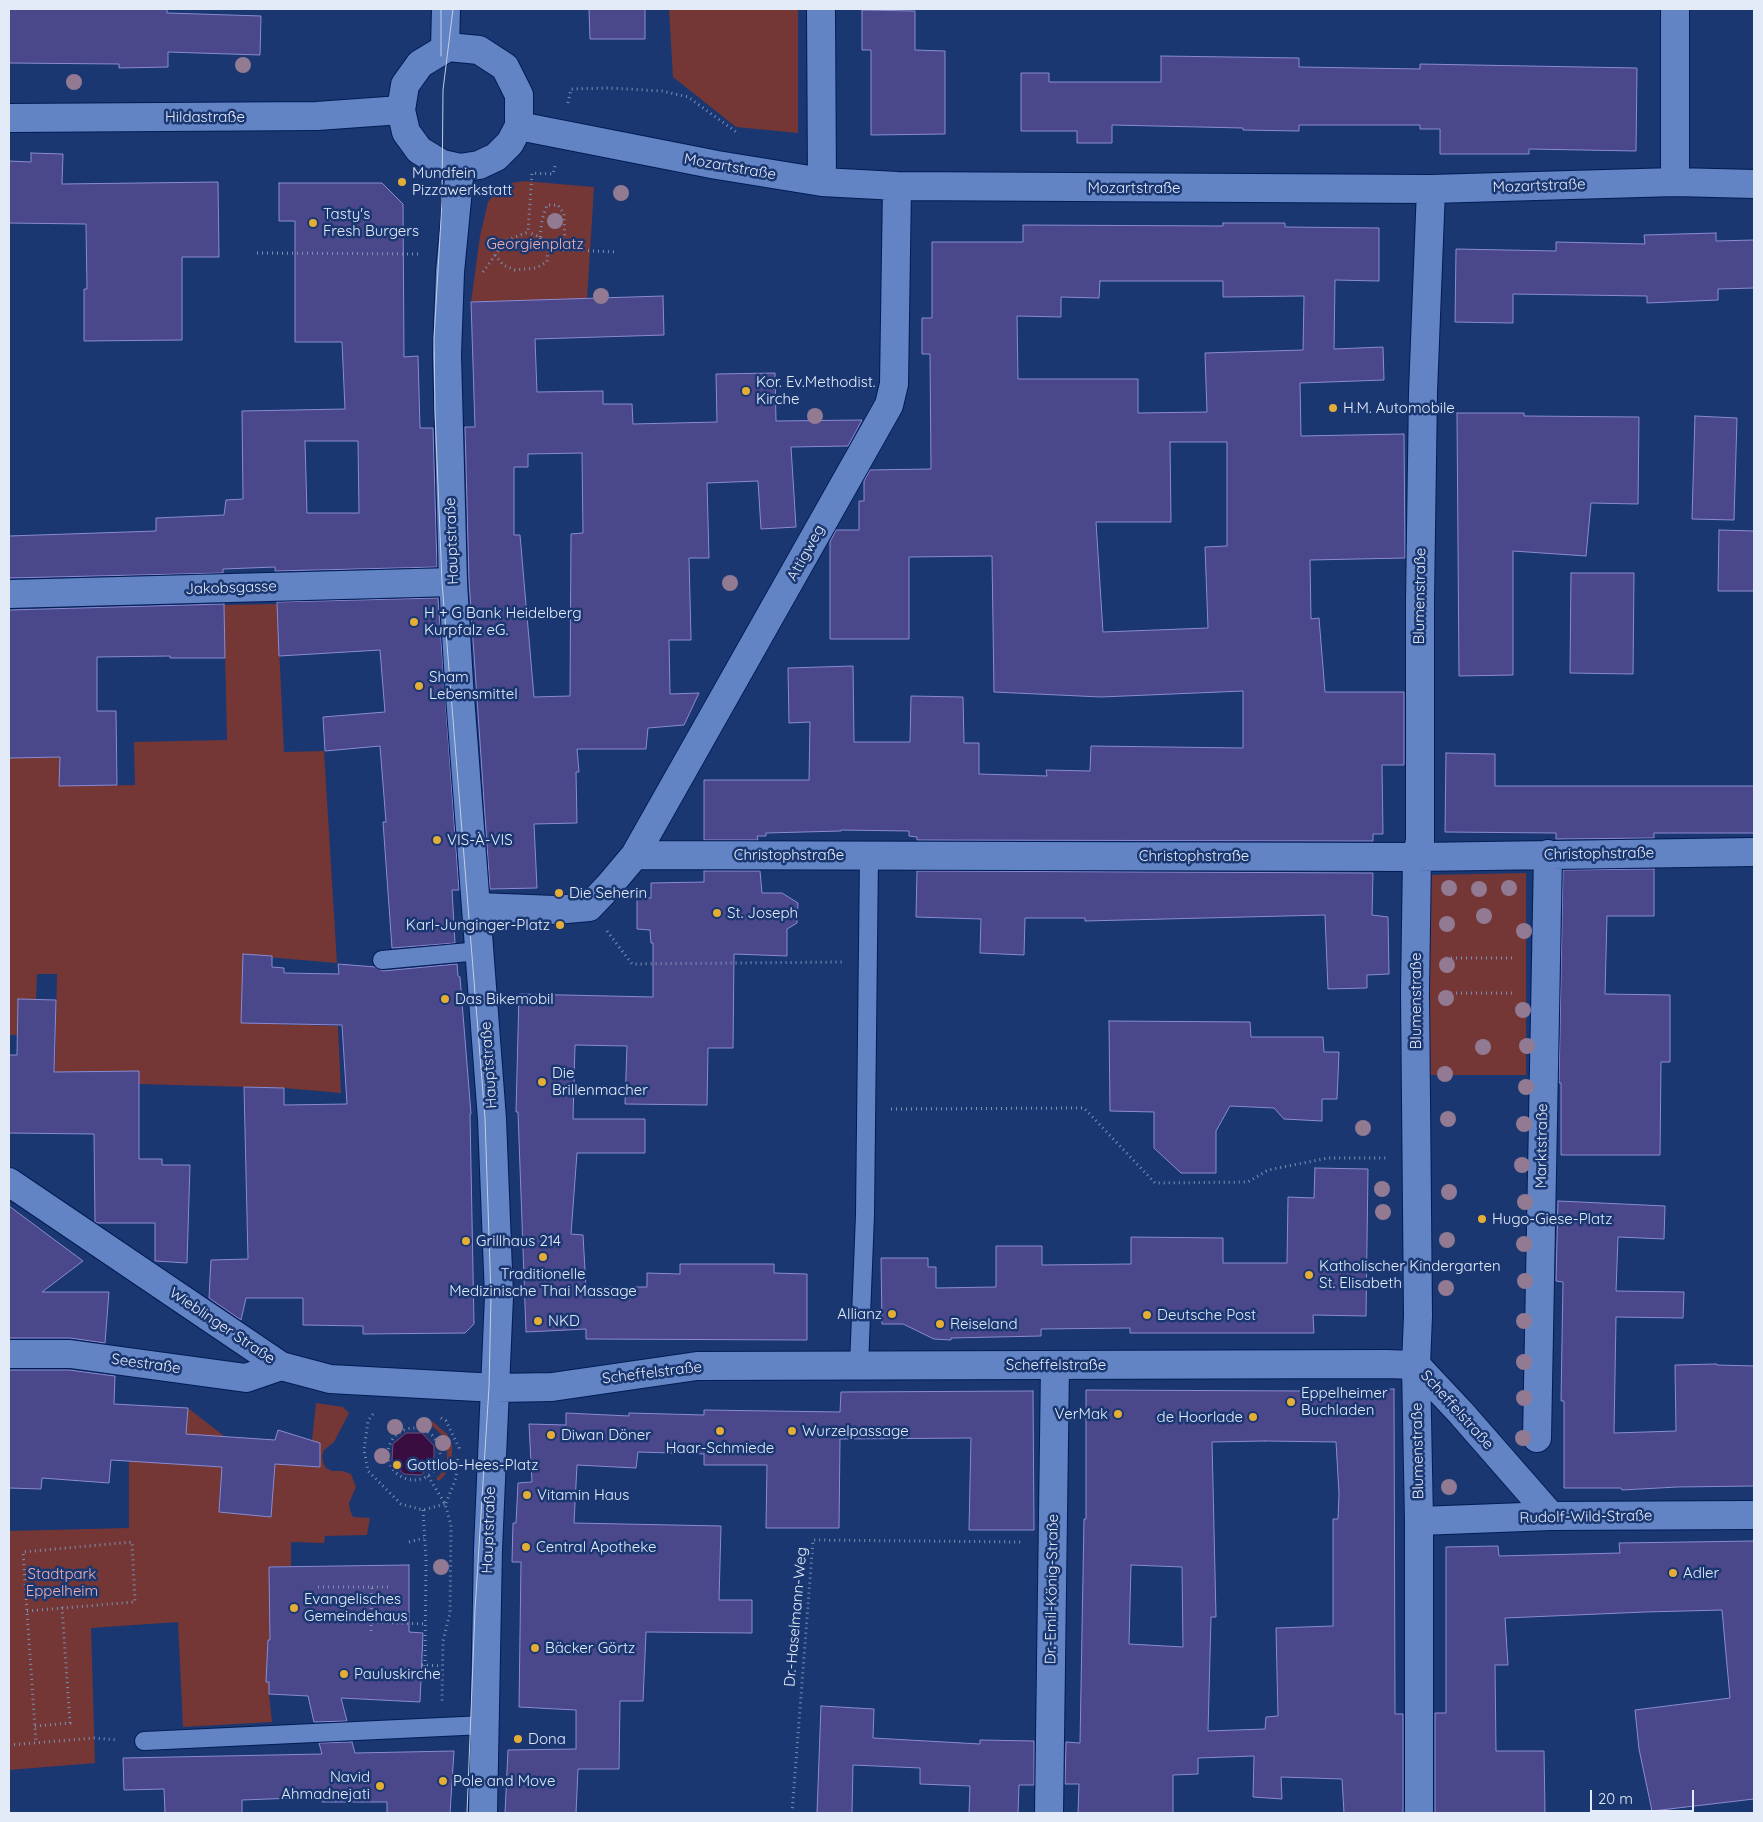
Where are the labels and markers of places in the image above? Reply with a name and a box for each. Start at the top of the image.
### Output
place label: Mundfein Pizzawerkstatt [412,164,512,199]
marker: Mundfein Pizzawerkstatt [396,176,408,188]
place label: Tasty's Fresh Burgers [323,205,419,240]
marker: Tasty's Fresh Burgers [307,217,319,229]
place label: Kor. Ev.Methodist. Kirche [756,373,876,408]
marker: Kor. Ev.Methodist. Kirche [740,385,752,397]
place label: H.M. Automobile [1343,399,1455,417]
marker: H.M. Automobile [1327,402,1339,414]
place label: H + G Bank Heidelberg Kurpfalz eG. [424,604,582,639]
marker: H + G Bank Heidelberg Kurpfalz eG. [408,616,420,628]
place label: Sham Lebensmittel [429,668,518,703]
marker: Sham Lebensmittel [413,680,425,692]
place label: VIS-À-VIS [447,831,513,849]
marker: VIS-À-VIS [431,834,443,846]
place label: Die Seherin [569,884,647,902]
marker: Die Seherin [553,887,565,899]
place label: St. Joseph [727,904,798,922]
marker: St. Joseph [711,907,723,919]
place label: Karl-Junginger-Platz [406,916,550,934]
marker: Karl-Junginger-Platz [554,919,566,931]
place label: Das Bikemobil [455,990,554,1008]
marker: Das Bikemobil [439,993,451,1005]
place label: Die Brillenmacher [552,1064,648,1099]
marker: Die Brillenmacher [536,1076,548,1088]
place label: Hugo-Giese-Platz [1492,1210,1612,1228]
marker: Hugo-Giese-Platz [1476,1213,1488,1225]
place label: Grillhaus 214 [476,1232,561,1250]
marker: Grillhaus 214 [460,1235,472,1247]
marker: Traditionelle Medizinische Thai Massage [537,1251,549,1263]
place label: Katholischer Kindergarten St. Elisabeth [1319,1257,1501,1292]
place label: Traditionelle Medizinische Thai Massage [449,1265,637,1300]
marker: Katholischer Kindergarten St. Elisabeth [1303,1269,1315,1281]
place label: Allianz [837,1305,882,1323]
place label: Deutsche Post [1157,1306,1256,1324]
marker: Allianz [886,1308,898,1320]
marker: Deutsche Post [1141,1309,1153,1321]
place label: NKD [548,1312,580,1330]
marker: NKD [532,1315,544,1327]
place label: Reiseland [950,1315,1017,1333]
marker: Reiseland [934,1318,946,1330]
place label: Eppelheimer Buchladen [1301,1384,1388,1419]
marker: Eppelheimer Buchladen [1285,1396,1297,1408]
place label: VerMak [1055,1405,1108,1423]
marker: VerMak [1112,1408,1124,1420]
place label: de Hoorlade [1157,1408,1243,1426]
marker: de Hoorlade [1247,1411,1259,1423]
place label: Wurzelpassage [802,1422,909,1440]
marker: Haar-Schmiede [714,1425,726,1437]
marker: Wurzelpassage [786,1425,798,1437]
place label: Diwan Döner [561,1426,651,1444]
marker: Diwan Döner [545,1429,557,1441]
place label: Haar-Schmiede [666,1439,774,1457]
place label: Gottlob-Hees-Platz [407,1456,538,1474]
marker: Gottlob-Hees-Platz [391,1459,403,1471]
place label: Vitamin Haus [537,1486,629,1504]
marker: Vitamin Haus [521,1489,533,1501]
place label: Central Apotheke [536,1538,656,1556]
marker: Central Apotheke [520,1541,532,1553]
place label: Adler [1683,1564,1719,1582]
marker: Adler [1667,1567,1679,1579]
place label: Evangelisches Gemeindehaus [304,1590,408,1625]
marker: Evangelisches Gemeindehaus [288,1602,300,1614]
place label: Bäcker Görtz [545,1639,635,1657]
marker: Bäcker Görtz [529,1642,541,1654]
place label: Pauluskirche [354,1665,441,1683]
marker: Pauluskirche [338,1668,350,1680]
place label: Dona [528,1730,566,1748]
marker: Dona [512,1733,524,1745]
place label: Navid Ahmadnejati [281,1768,370,1803]
place label: Pole and Move [453,1772,555,1790]
marker: Pole and Move [437,1775,449,1787]
marker: Navid Ahmadnejati [374,1780,386,1792]

